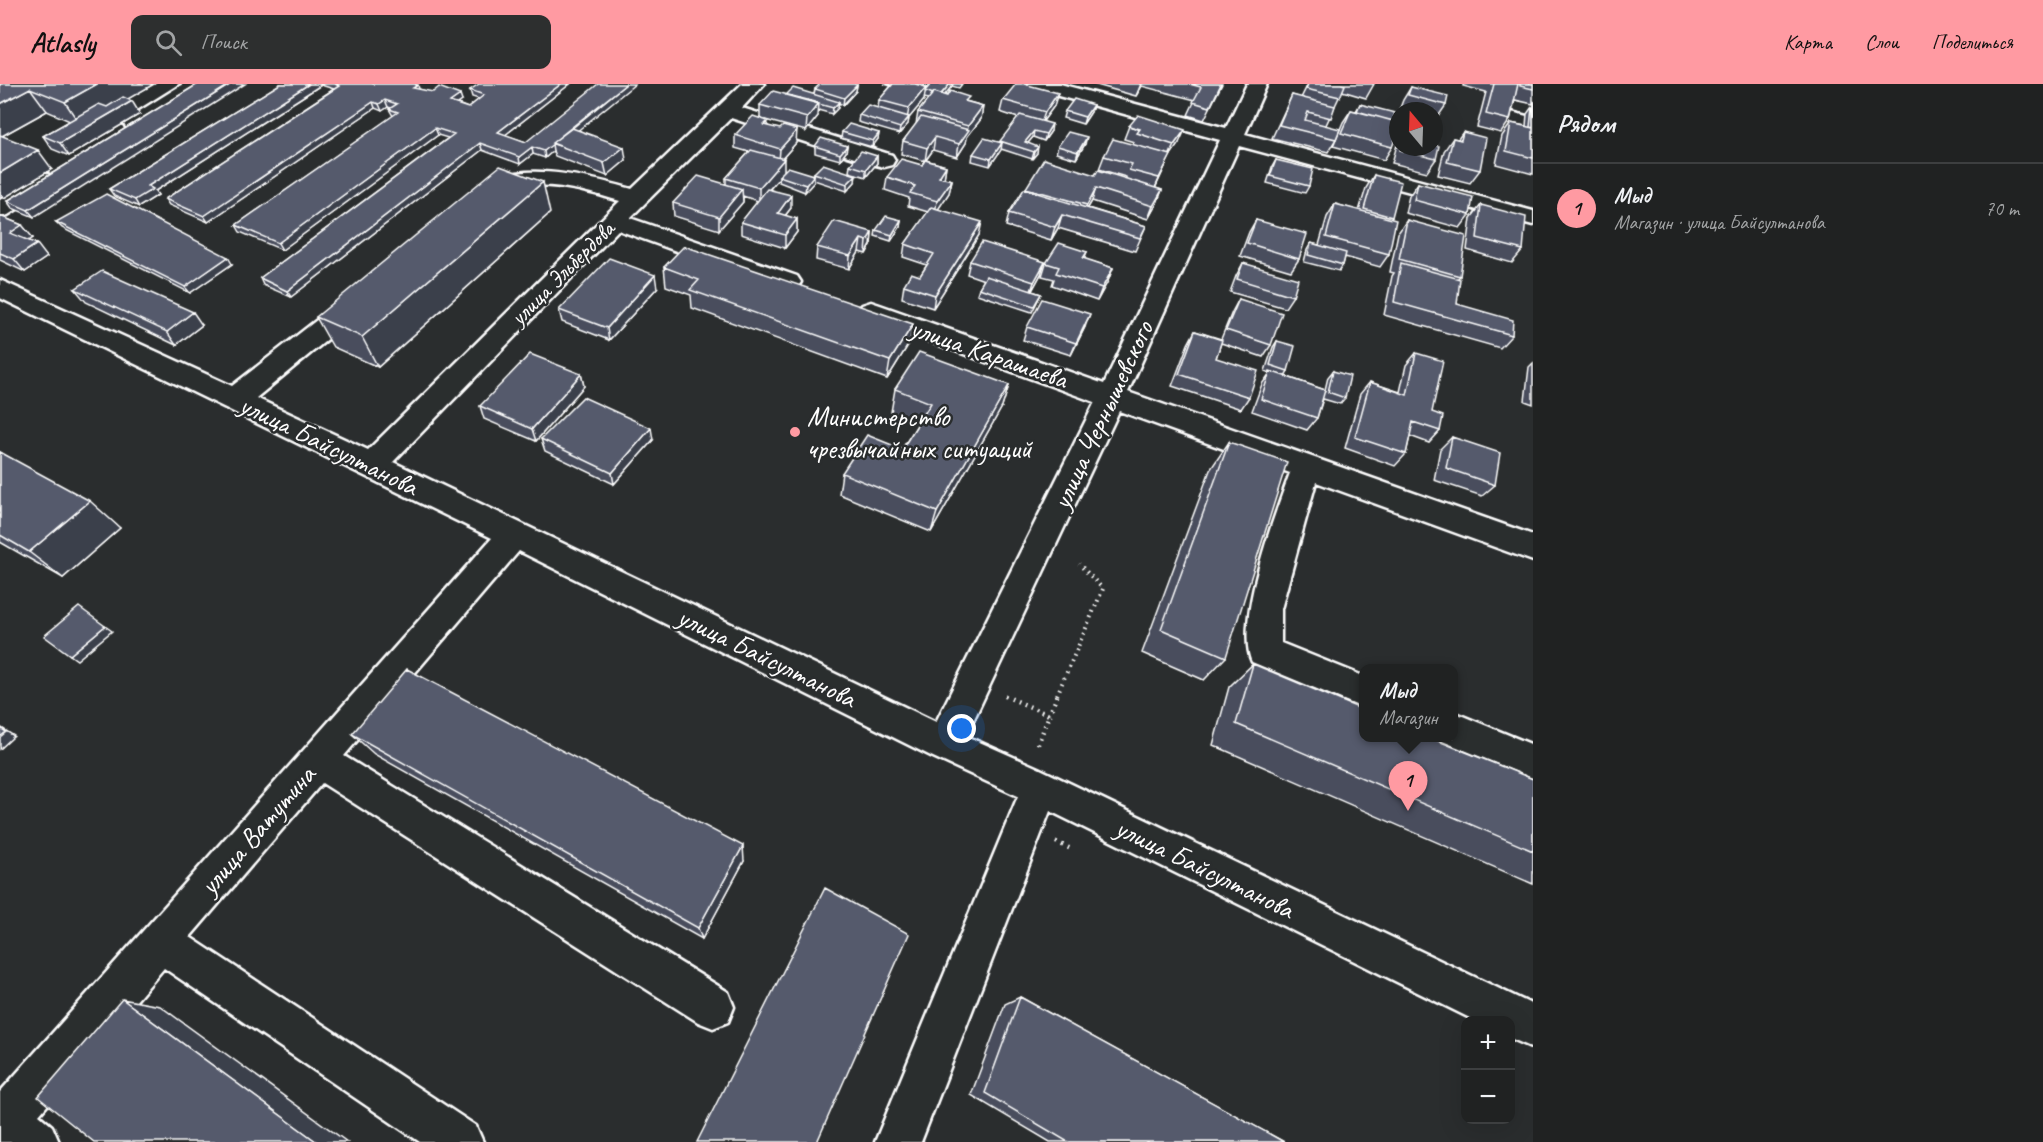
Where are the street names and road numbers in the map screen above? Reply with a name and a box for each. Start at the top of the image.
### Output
street label: улица Эльбердова [502,213,622,333]
street label: улица Карашаева [904,309,1074,397]
street label: улица Чернышевского [1042,314,1162,516]
street label: улица Байсултанова [232,386,426,504]
street label: улица Байсултанова [670,598,864,716]
street label: улица Ватутина [190,757,324,903]
street label: улица Байсултанова [1108,809,1302,927]

